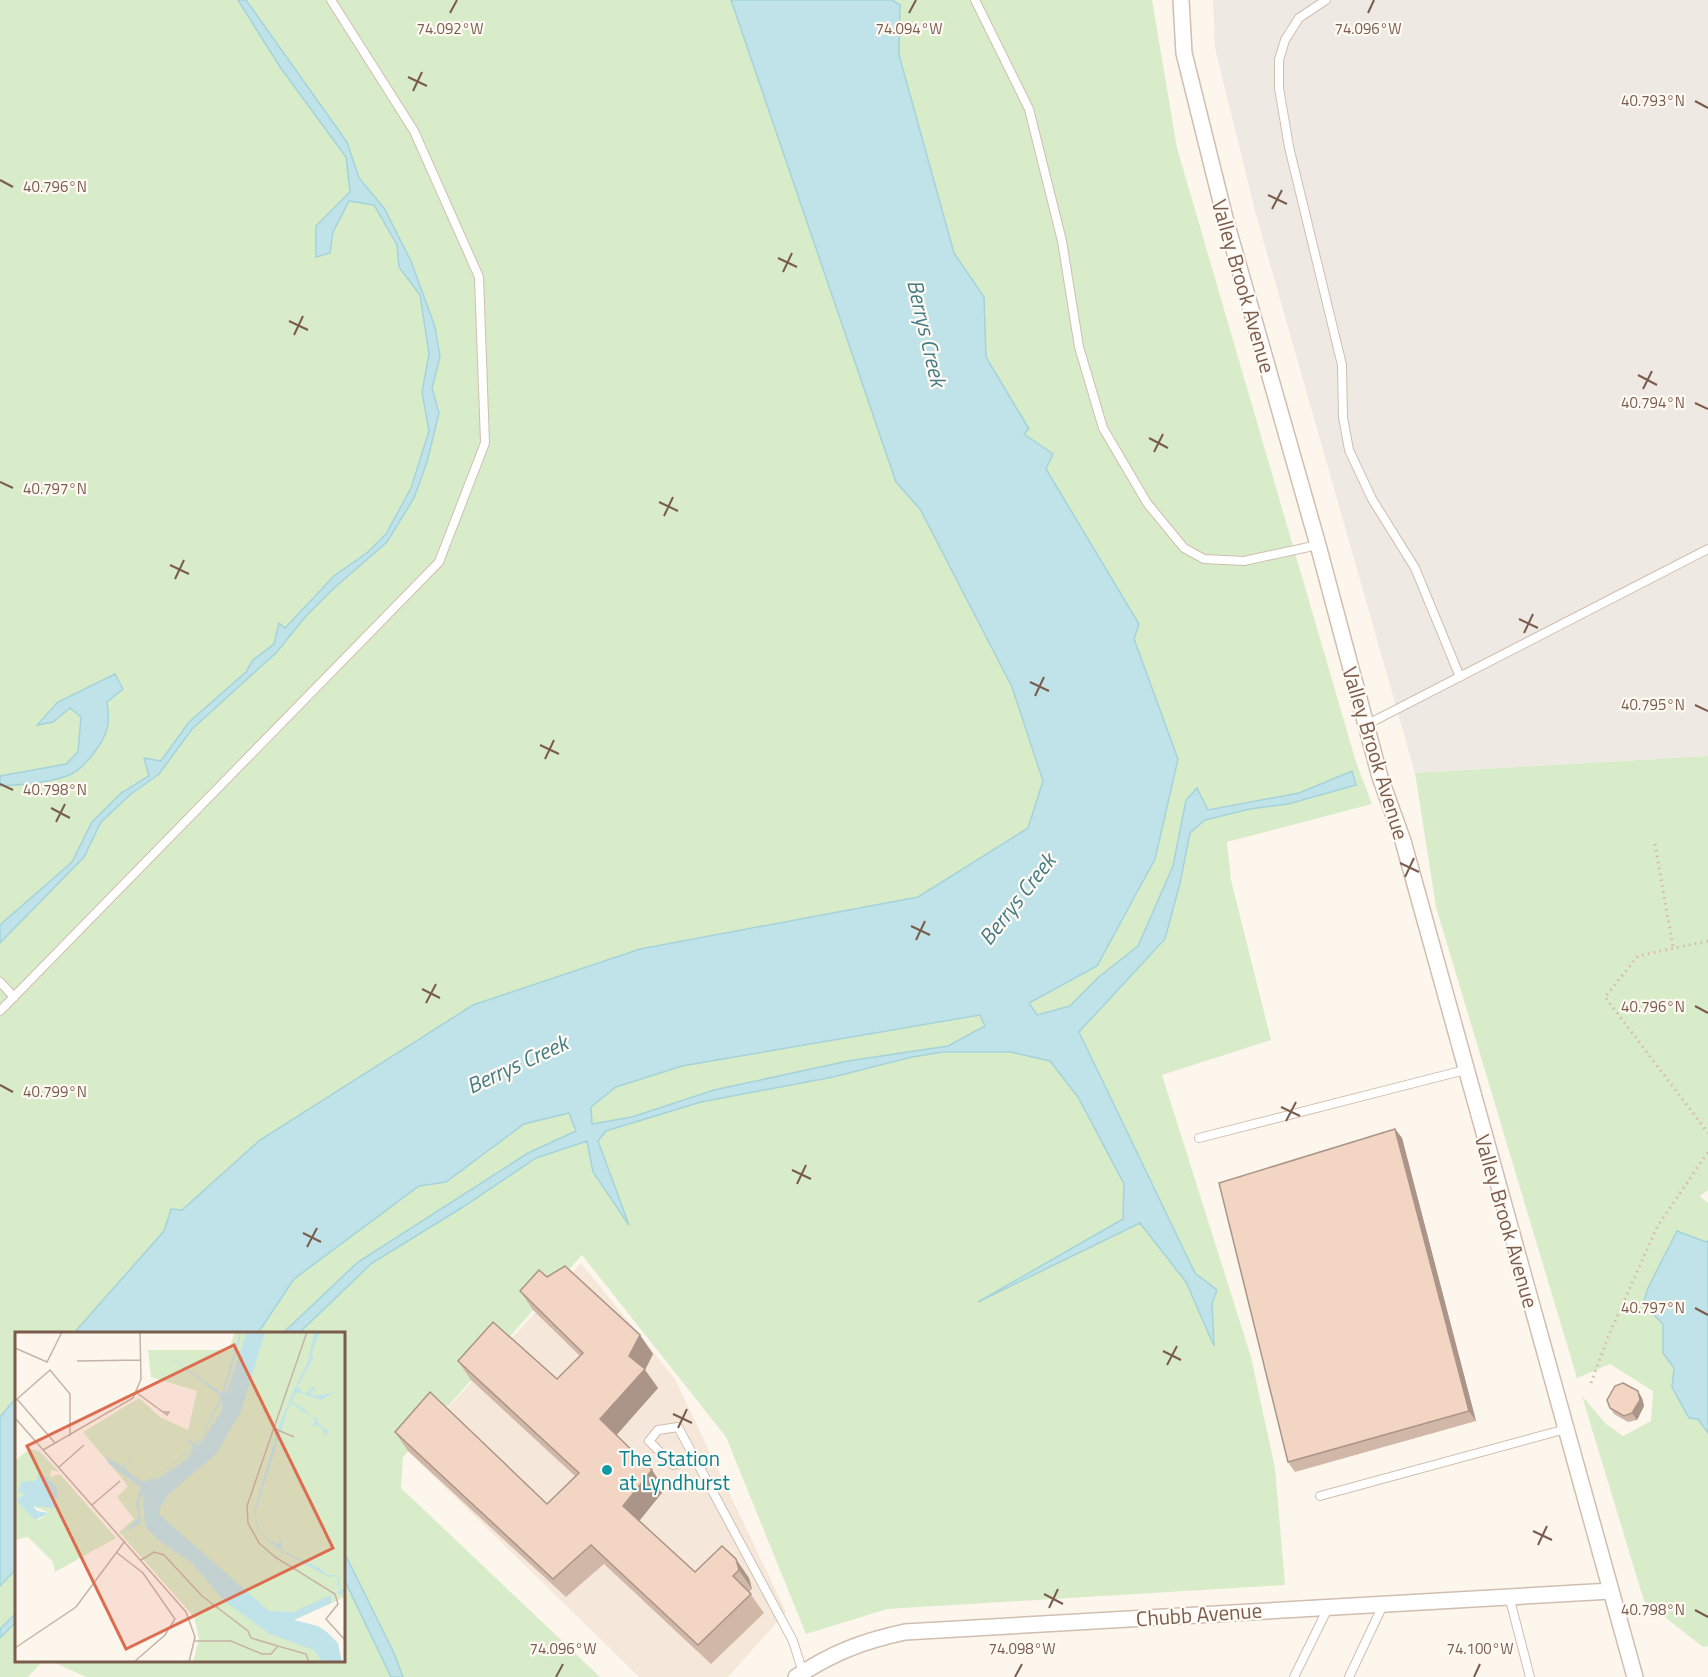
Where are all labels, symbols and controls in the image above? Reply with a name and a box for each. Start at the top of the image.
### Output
text: 74.092°W [417,17,483,40]
text: 74.094°W [876,17,942,40]
text: 74.096°W [1335,17,1401,40]
text: 40.793°N [1621,89,1685,112]
text: 40.796°N [23,175,87,198]
street label: Valley Brook Avenue [1204,195,1284,377]
water label: Berrys Creek [898,276,956,392]
text: 40.794°N [1621,391,1685,414]
text: 40.797°N [23,477,87,500]
street label: Valley Brook Avenue [1334,662,1418,844]
text: 40.795°N [1621,693,1685,716]
text: 40.798°N [23,778,87,801]
water label: Berrys Creek [970,844,1065,952]
text: 40.796°N [1621,995,1685,1018]
water label: Berrys Creek [461,1025,575,1102]
text: 40.799°N [23,1080,87,1103]
street label: Valley Brook Avenue [1467,1130,1547,1312]
text: 40.797°N [1621,1296,1685,1319]
inset map [15,1332,345,1662]
place label: The Station at Lyndhurst [619,1442,731,1498]
marker: The Station at Lyndhurst [600,1463,614,1477]
street label: Chubb Avenue [1135,1594,1263,1634]
text: 40.798°N [1621,1598,1685,1621]
text: 74.096°W [530,1637,596,1660]
text: 74.098°W [989,1637,1055,1660]
text: 74.100°W [1447,1637,1513,1660]

